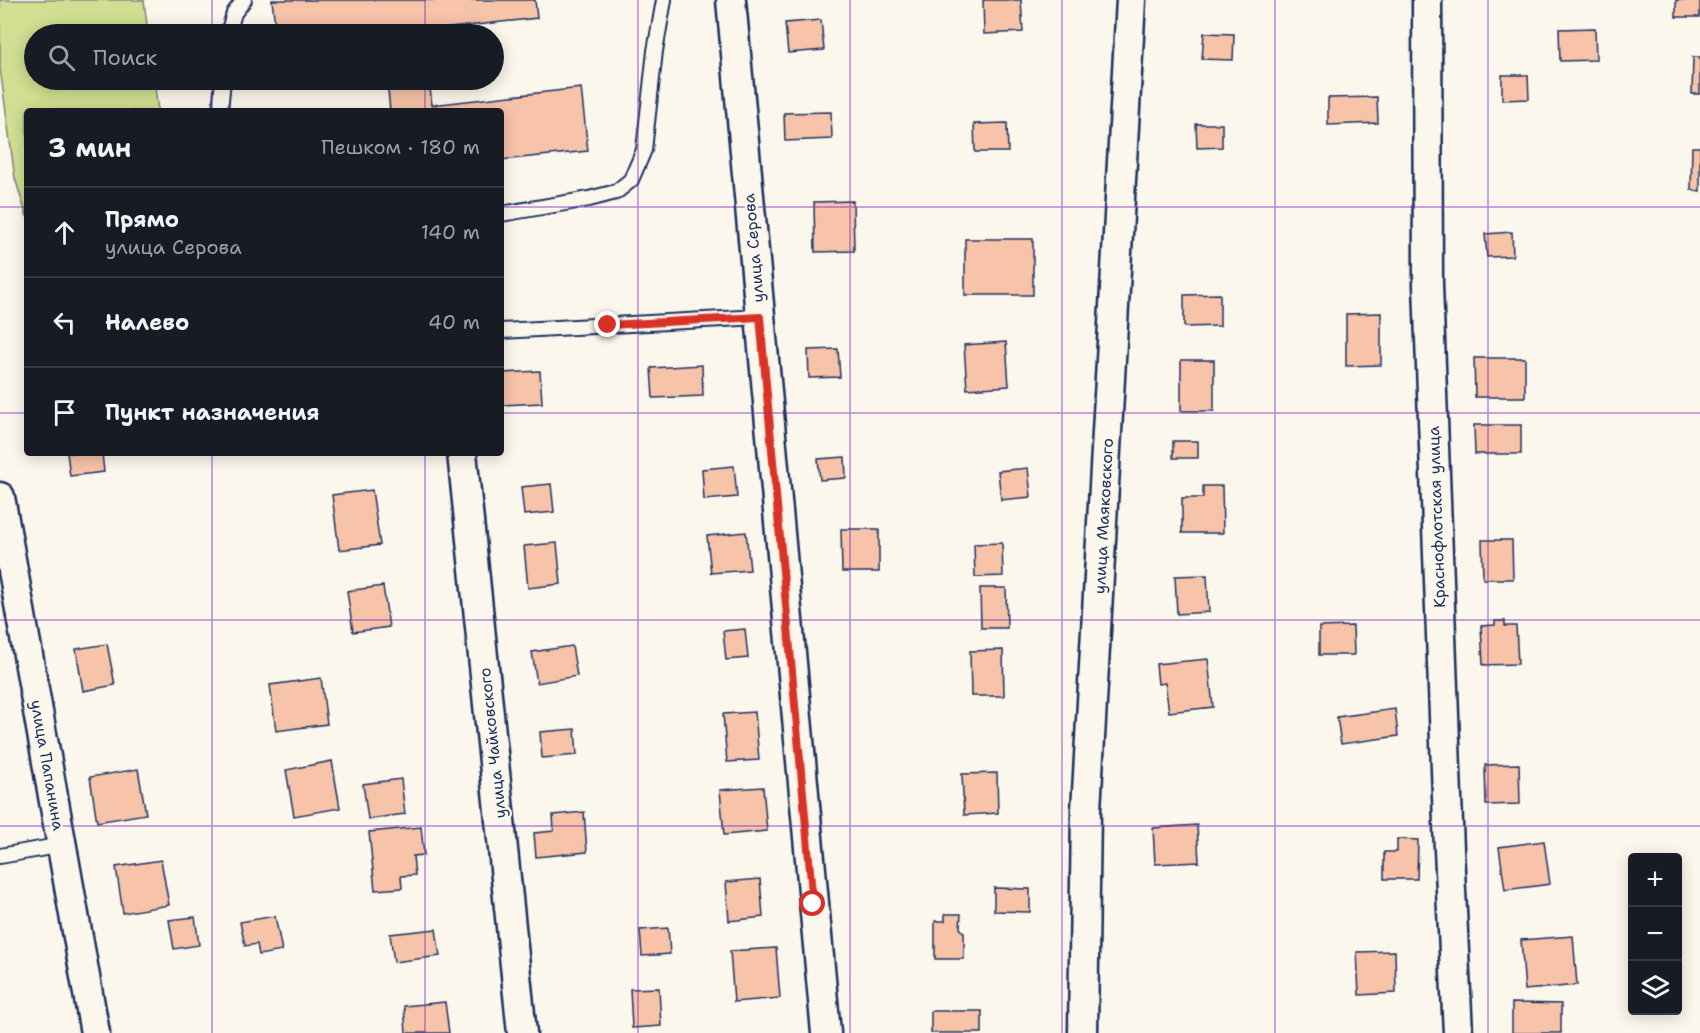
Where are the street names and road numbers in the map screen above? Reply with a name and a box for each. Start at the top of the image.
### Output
street label: улица Серова [738,193,769,303]
street label: Краснофлотская улица [1423,426,1450,608]
street label: улица Маяковского [1089,438,1118,594]
street label: улица Чайковского [474,666,511,819]
street label: улица Папанина [26,698,69,832]

